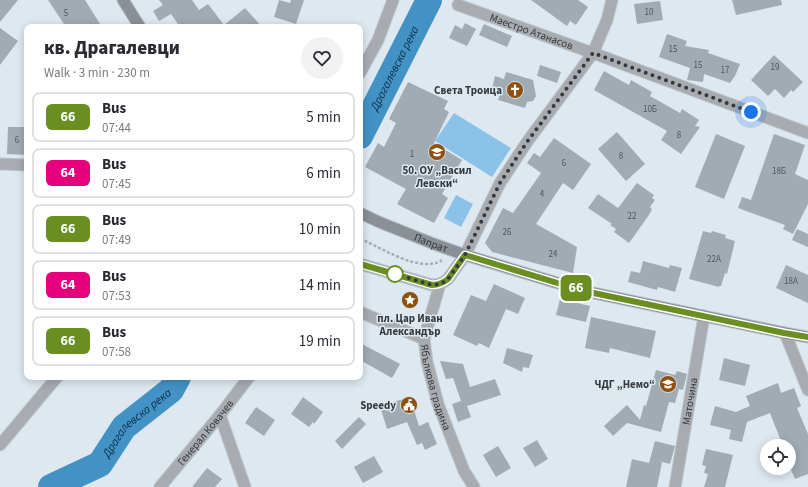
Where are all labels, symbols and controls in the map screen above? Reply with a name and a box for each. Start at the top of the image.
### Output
house number: 10 [645,6,654,19]
house number: 5 [64,7,69,20]
street label: Маестро Атанасов [488,10,575,53]
water label: Драгалевска река [366,23,424,115]
text: кв. Драгалевци [44,35,180,62]
button: heart [301,37,343,79]
house number: 15 [669,43,678,56]
house number: 15 [694,59,703,72]
house number: 19 [771,61,780,74]
text: Walk · 3 min · 230 m [44,64,150,82]
house number: 17 [721,64,730,77]
church icon: Света Троица [505,80,525,100]
place label: Света Троица [434,83,502,98]
text: Bus [102,98,126,119]
your location [741,102,761,122]
house number: 10Б [643,103,657,116]
text: 66 [61,107,75,127]
text: 5 min [306,107,341,128]
text: 07:44 [102,119,131,137]
house number: 8 [677,129,682,142]
house number: 6 [15,134,20,147]
school or university icon: 50. ОУ „Васил Левски“ [427,142,447,162]
house number: 1 [410,148,414,161]
house number: 8 [619,150,624,163]
text: Bus [102,154,126,175]
house number: 6 [562,157,567,170]
text: 64 [61,163,75,183]
text: 6 min [306,163,341,184]
place label: 50. ОУ „Васил Левски“ [402,163,472,191]
house number: 18Б [772,165,786,178]
text: 07:45 [102,175,131,193]
house number: 4 [540,188,545,201]
text: Bus [102,210,126,231]
house number: 22 [628,210,637,223]
text: 66 [61,219,75,239]
text: 10 min [299,219,341,240]
house number: 26 [503,226,512,239]
street label: Папрат [412,230,450,256]
text: 07:49 [102,231,131,249]
house number: 24 [549,248,558,261]
house number: 22А [707,253,721,266]
unlabelled marker [386,265,404,283]
text: Bus [102,266,126,287]
text: 64 [61,275,75,295]
text: 14 min [299,275,341,296]
line badge: 66 [558,275,594,301]
house number: 18А [784,275,798,288]
text: 66 [569,278,583,298]
text: 07:53 [102,287,131,305]
place icon: пл. Цар Иван Александър [400,290,420,310]
place label: пл. Цар Иван Александър [377,311,443,339]
text: Bus [102,322,126,343]
text: 66 [61,331,75,351]
text: 19 min [299,331,341,352]
text: 07:58 [102,343,131,361]
street label: Ябълкова градина [417,343,454,433]
school or university icon: ЧДГ „Немо“ [658,374,678,394]
street label: Маточина [679,376,701,426]
place label: ЧДГ „Немо“ [595,377,655,392]
water label: Драгалевска река [98,384,176,462]
public building icon: Speedy [399,395,419,415]
street label: Генерал Ковачев [174,396,237,469]
place label: Speedy [360,398,396,413]
map controls [760,439,796,475]
button: locate [760,439,796,475]

